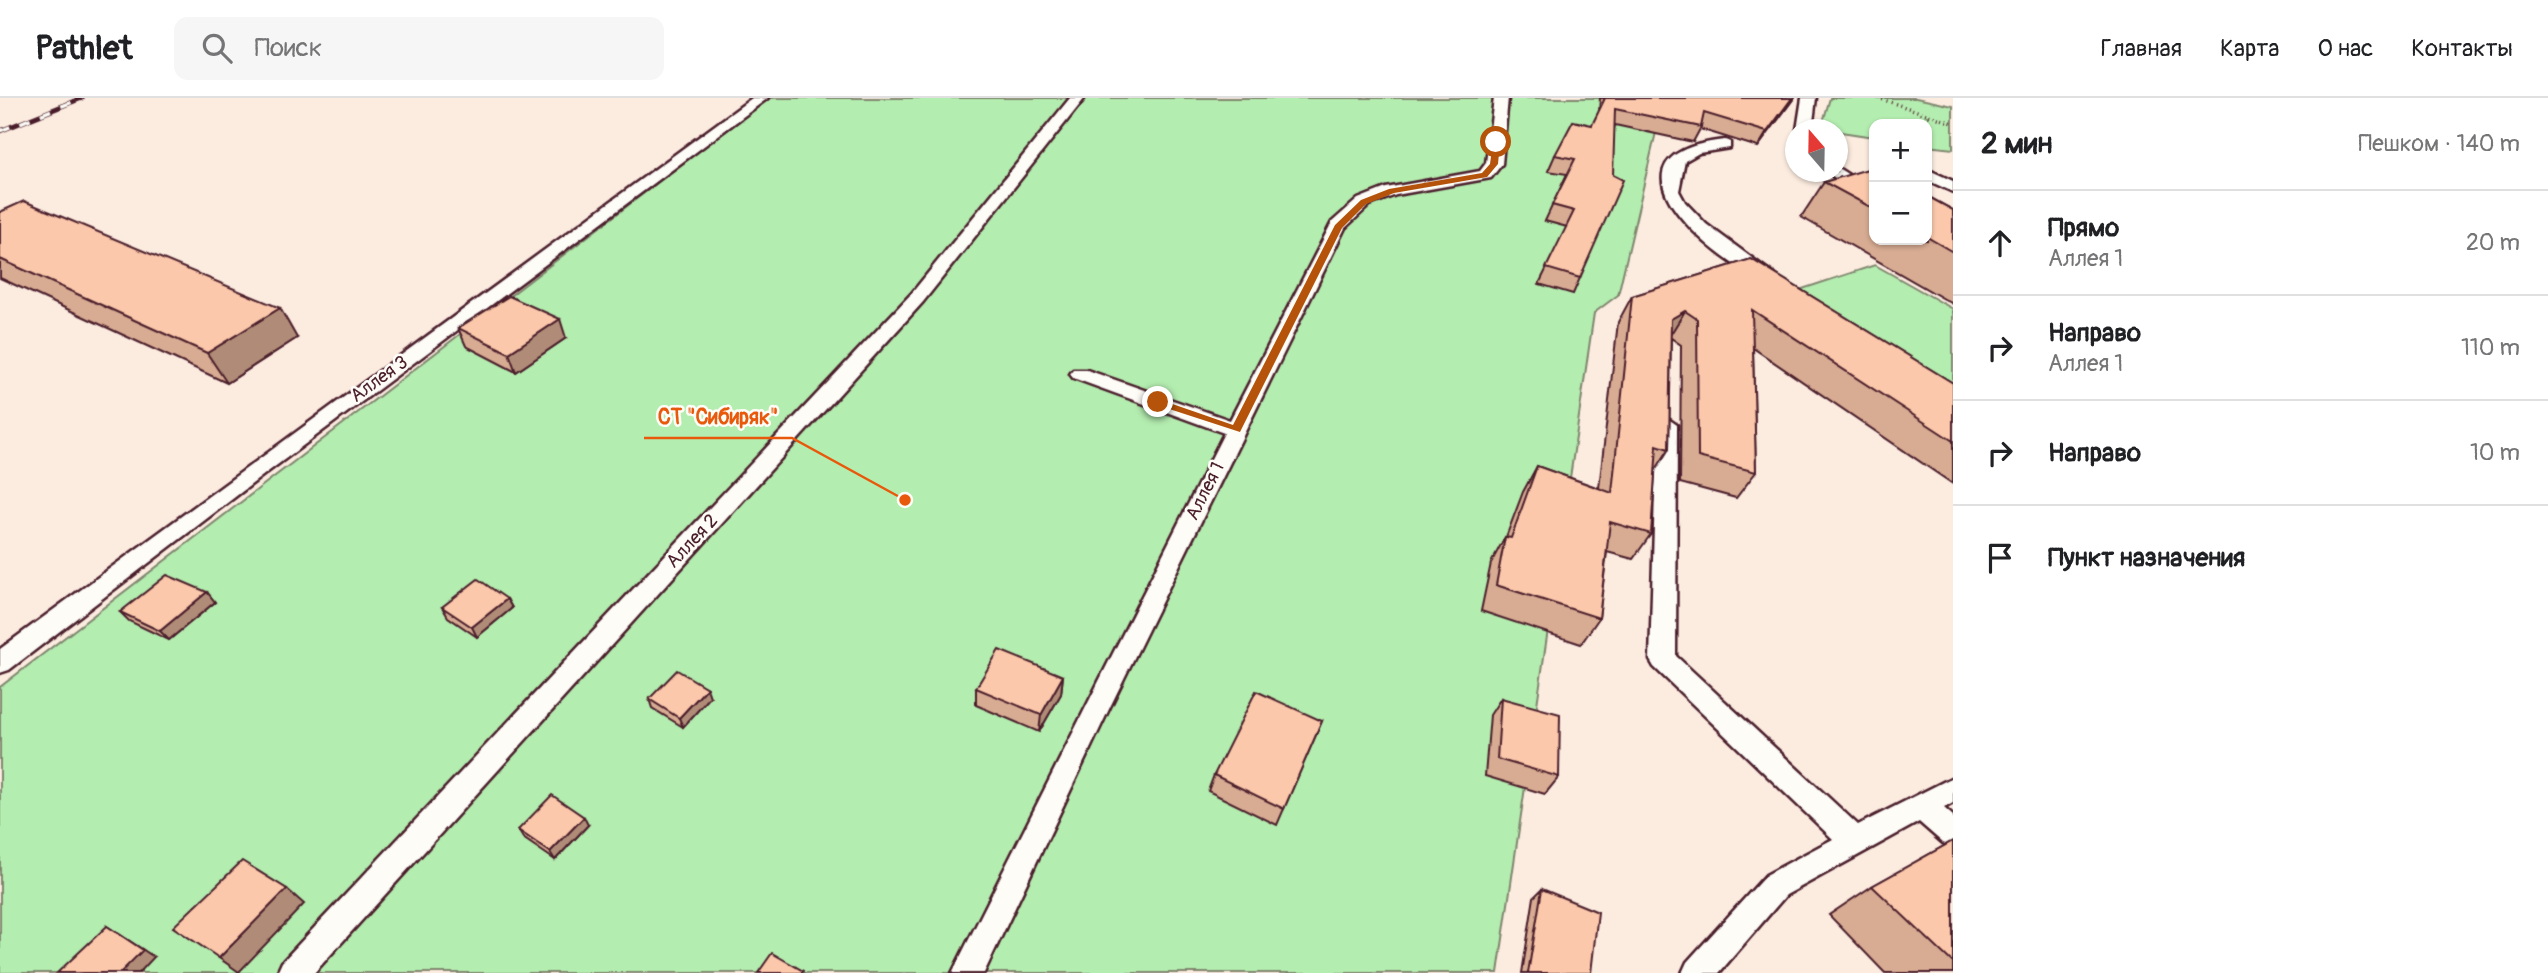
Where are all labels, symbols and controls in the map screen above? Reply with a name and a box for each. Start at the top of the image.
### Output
search box [174,17,664,80]
text: Pathlet [35,28,132,69]
icon: search [198,29,236,67]
text: Поиск [254,32,322,64]
text: Главная [2101,34,2182,63]
text: Карта [2220,34,2280,63]
text: О нас [2318,34,2373,63]
text: Контакты [2411,34,2513,63]
north arrow [1785,119,1848,182]
map controls [1869,119,1932,245]
button: + [1869,119,1932,182]
text: 2 мин [1981,125,2052,162]
route start [1480,126,1511,157]
text: Пешком · 140 m [2358,129,2520,158]
button: − [1869,182,1932,245]
text: Прямо [2048,212,2119,244]
icon: ahead [1981,224,2019,262]
text: 20 m [2466,228,2520,257]
text: Аллея 1 [2048,244,2123,273]
text: Направо [2048,317,2141,349]
icon: right [1981,329,2019,367]
text: 110 m [2461,333,2520,362]
text: Аллея 1 [2048,349,2123,378]
street label: Аллея 3 [346,350,412,408]
route end [1142,386,1173,417]
callout: СТ "Сибиряк" [644,396,792,438]
text: СТ "Сибиряк" [658,404,778,431]
icon: right [1981,434,2019,472]
text: Направо [2048,437,2141,469]
text: 10 m [2470,438,2520,467]
street label: Аллея 1 [1180,458,1230,524]
street label: Аллея 2 [661,509,723,573]
icon: arrive [1981,539,2019,577]
text: Пункт назначения [2048,542,2245,574]

